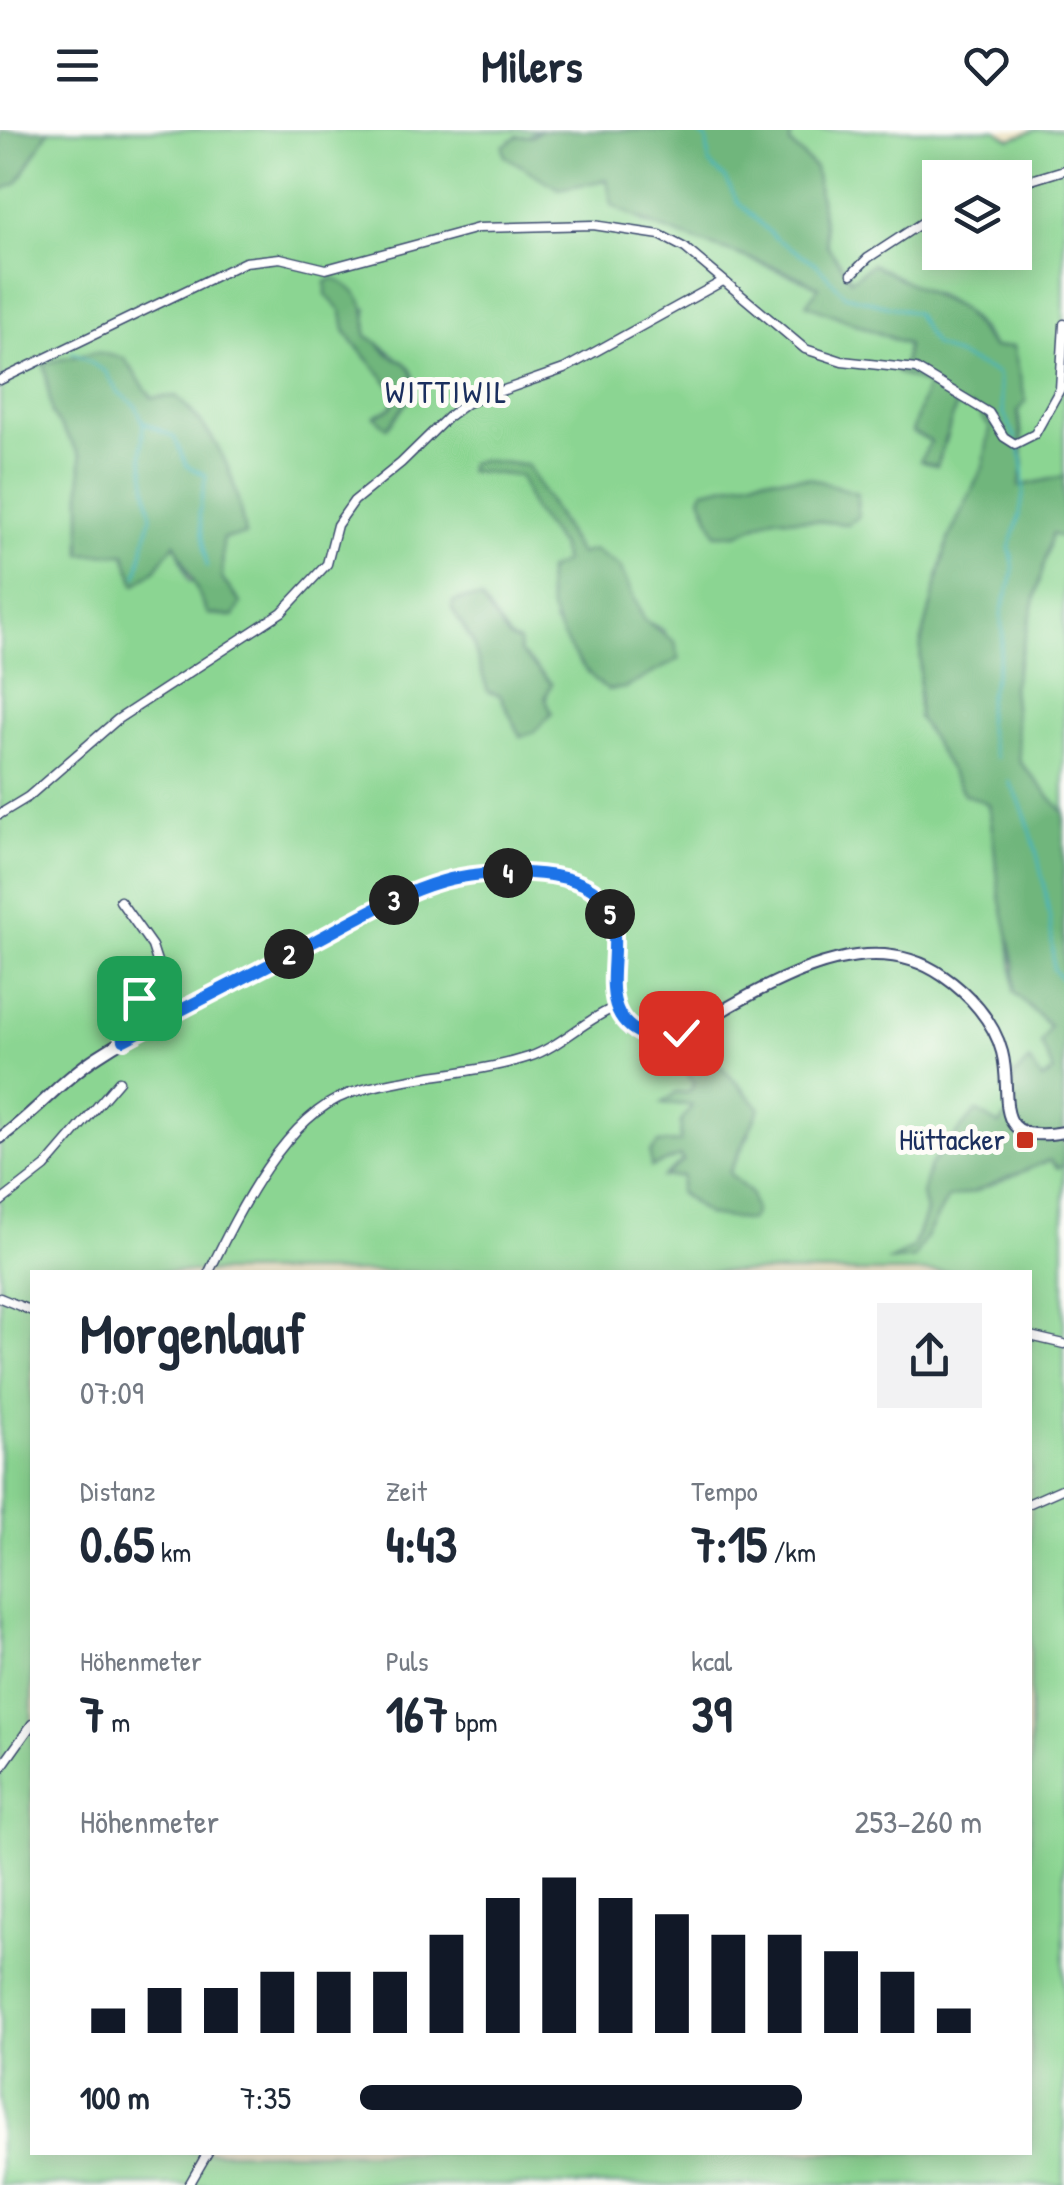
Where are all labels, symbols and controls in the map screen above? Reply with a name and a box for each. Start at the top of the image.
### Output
text: Milers [481,35,583,96]
icon: menu [50,38,105,93]
icon: heart [959,38,1014,93]
map controls [922,160,1032,270]
button: layers [922,160,1032,270]
district label: WITTIWIL [385,370,509,413]
pin: 4 [483,848,533,898]
text: 4 [503,854,513,892]
pin: 3 [369,875,419,925]
text: 3 [388,881,400,919]
pin: 5 [585,889,635,939]
text: 5 [604,895,616,933]
pin: 2 [264,929,314,979]
text: 2 [282,935,296,973]
pin [97,956,182,1041]
icon: arrive [112,971,167,1026]
pin [639,991,724,1076]
icon: check [654,1006,709,1061]
place label: Hüttacker [899,1119,1005,1159]
marker: Hüttacker [1014,1129,1036,1151]
text: Morgenlauf [80,1296,305,1370]
button: share [877,1303,982,1408]
text: 07:09 [80,1371,144,1414]
text: Distanz [80,1472,156,1510]
text: Zeit [386,1472,427,1510]
text: Tempo [691,1472,758,1510]
text: 0.65 [80,1510,154,1578]
text: 4:43 [386,1510,457,1578]
text: 7:15 [691,1510,767,1578]
text: km [154,1533,191,1571]
text: /km [767,1533,816,1571]
text: Höhenmeter [80,1642,202,1680]
text: Puls [386,1642,429,1680]
text: kcal [691,1642,732,1680]
text: 7 [80,1680,105,1748]
text: 167 [386,1680,449,1748]
text: 39 [691,1680,732,1748]
text: m [105,1703,130,1741]
text: bpm [449,1703,498,1741]
text: Höhenmeter [80,1800,219,1843]
text: 253–260 m [855,1800,982,1843]
text: 100 m [80,2076,149,2119]
text: 7:35 [240,2076,291,2119]

